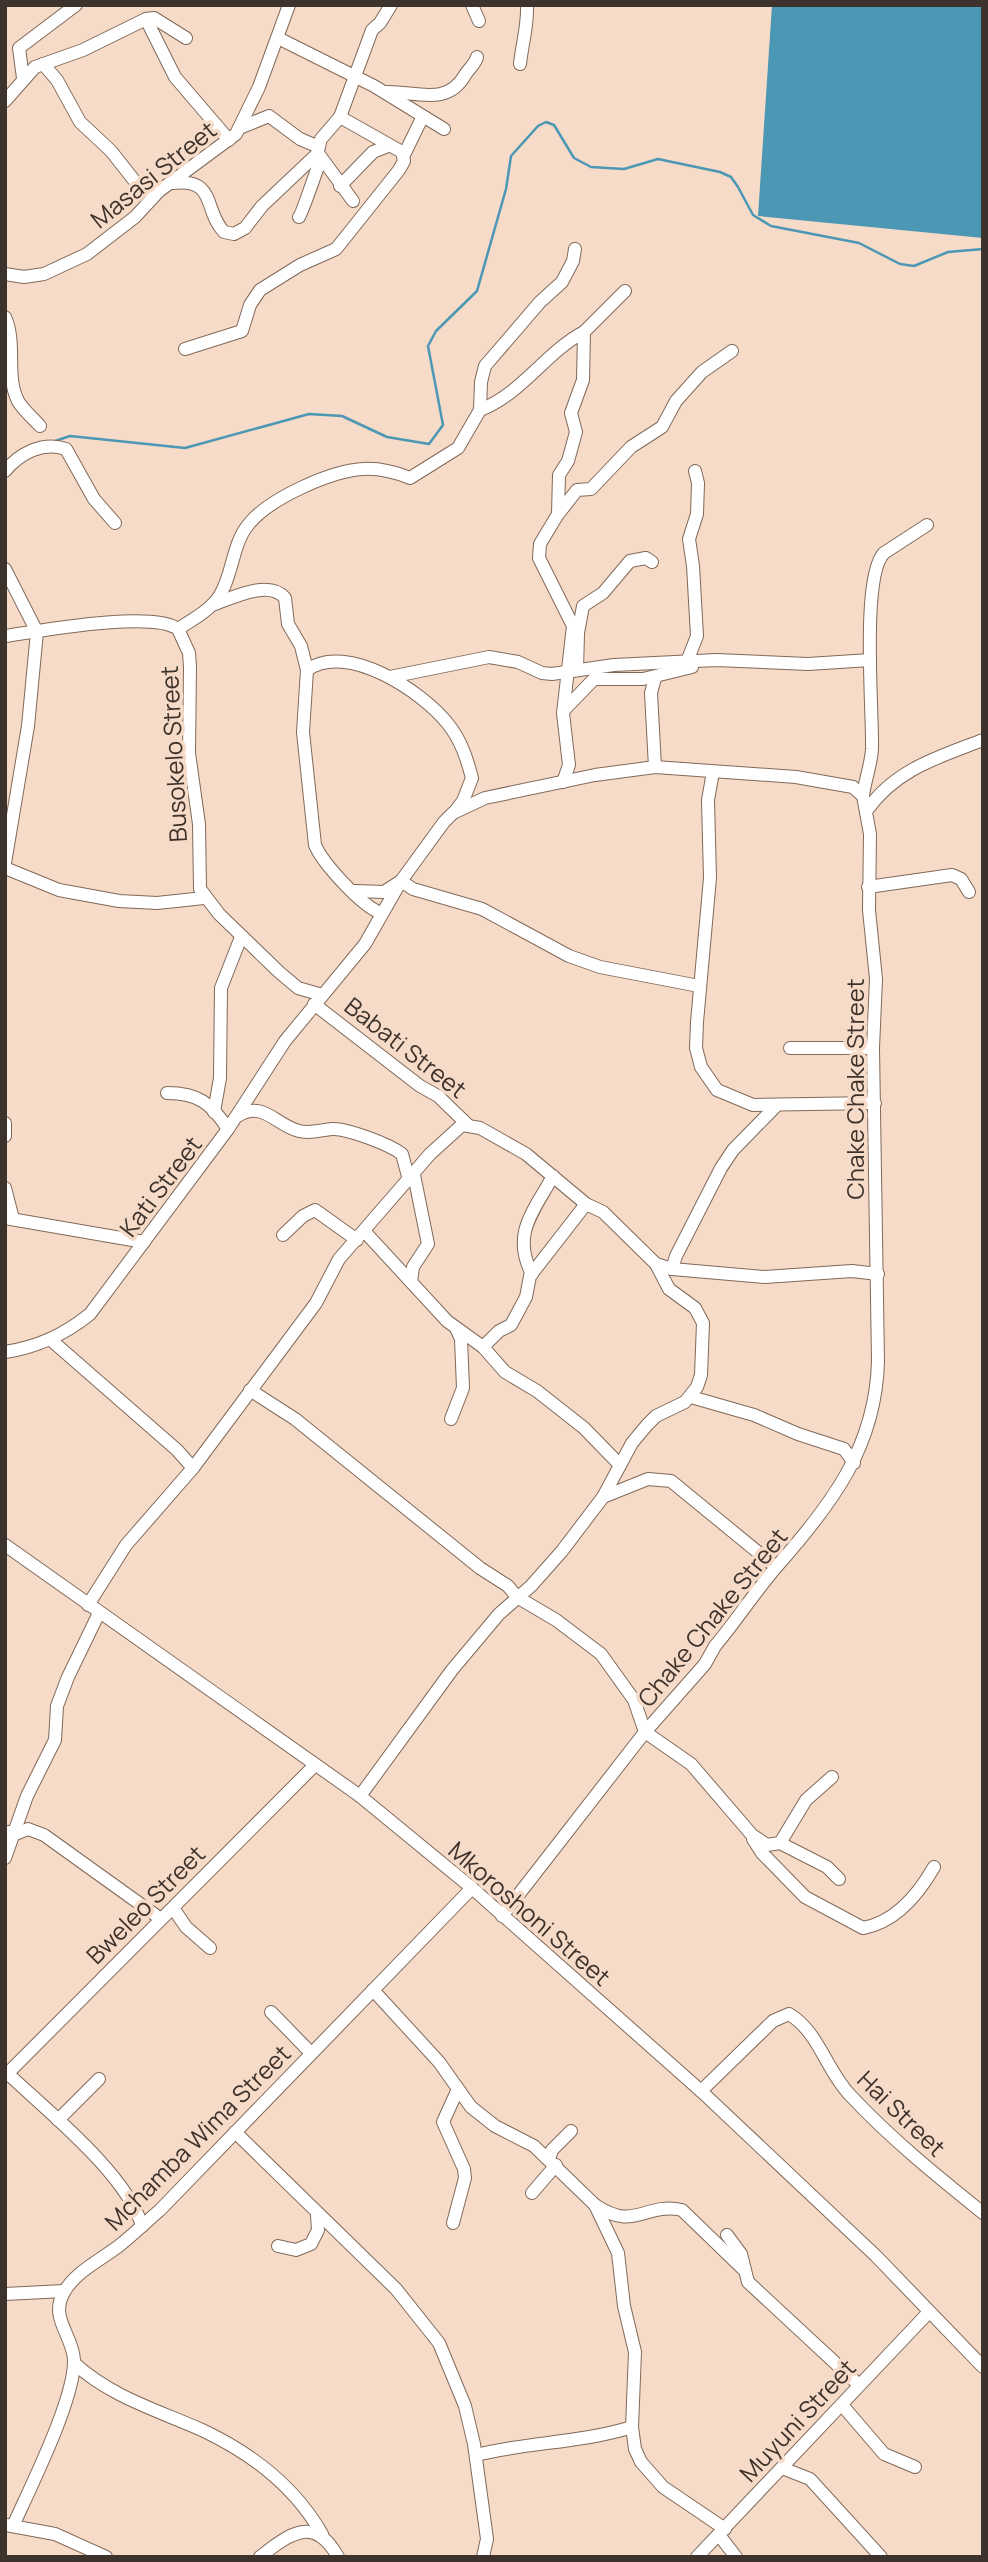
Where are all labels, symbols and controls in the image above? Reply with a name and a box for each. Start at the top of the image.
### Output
street label: Masasi Street [83,113,223,235]
street label: Busokelo Street [152,665,194,843]
street label: Chake Chake Street [838,979,871,1200]
street label: Babati Street [338,989,474,1105]
street label: Kati Street [111,1129,209,1243]
street label: Chake Chake Street [630,1521,794,1713]
street label: Mkoroshoni Street [442,1833,618,1993]
street label: Bweleo Street [78,1837,212,1971]
street label: Mchamba Wima Street [97,2037,297,2237]
street label: Hai Street [851,2063,953,2163]
street label: Muyuni Street [732,2352,862,2488]

